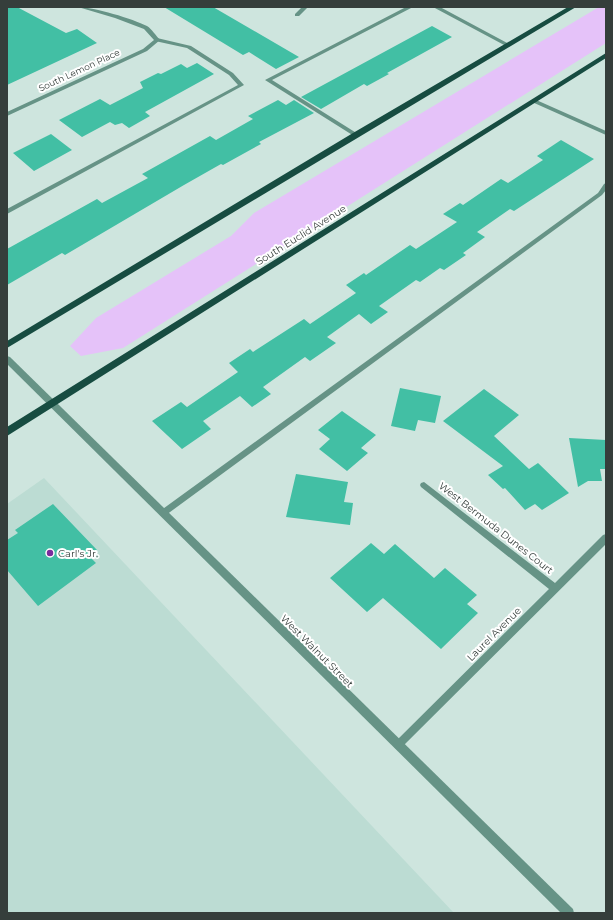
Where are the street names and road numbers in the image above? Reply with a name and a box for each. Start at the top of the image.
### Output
street label: South Lemon Place [37,46,122,94]
street label: South Euclid Avenue [253,202,349,268]
street label: West Bermuda Dunes Court [436,479,556,577]
street label: Laurel Avenue [464,604,524,664]
street label: West Walnut Street [278,612,356,690]

